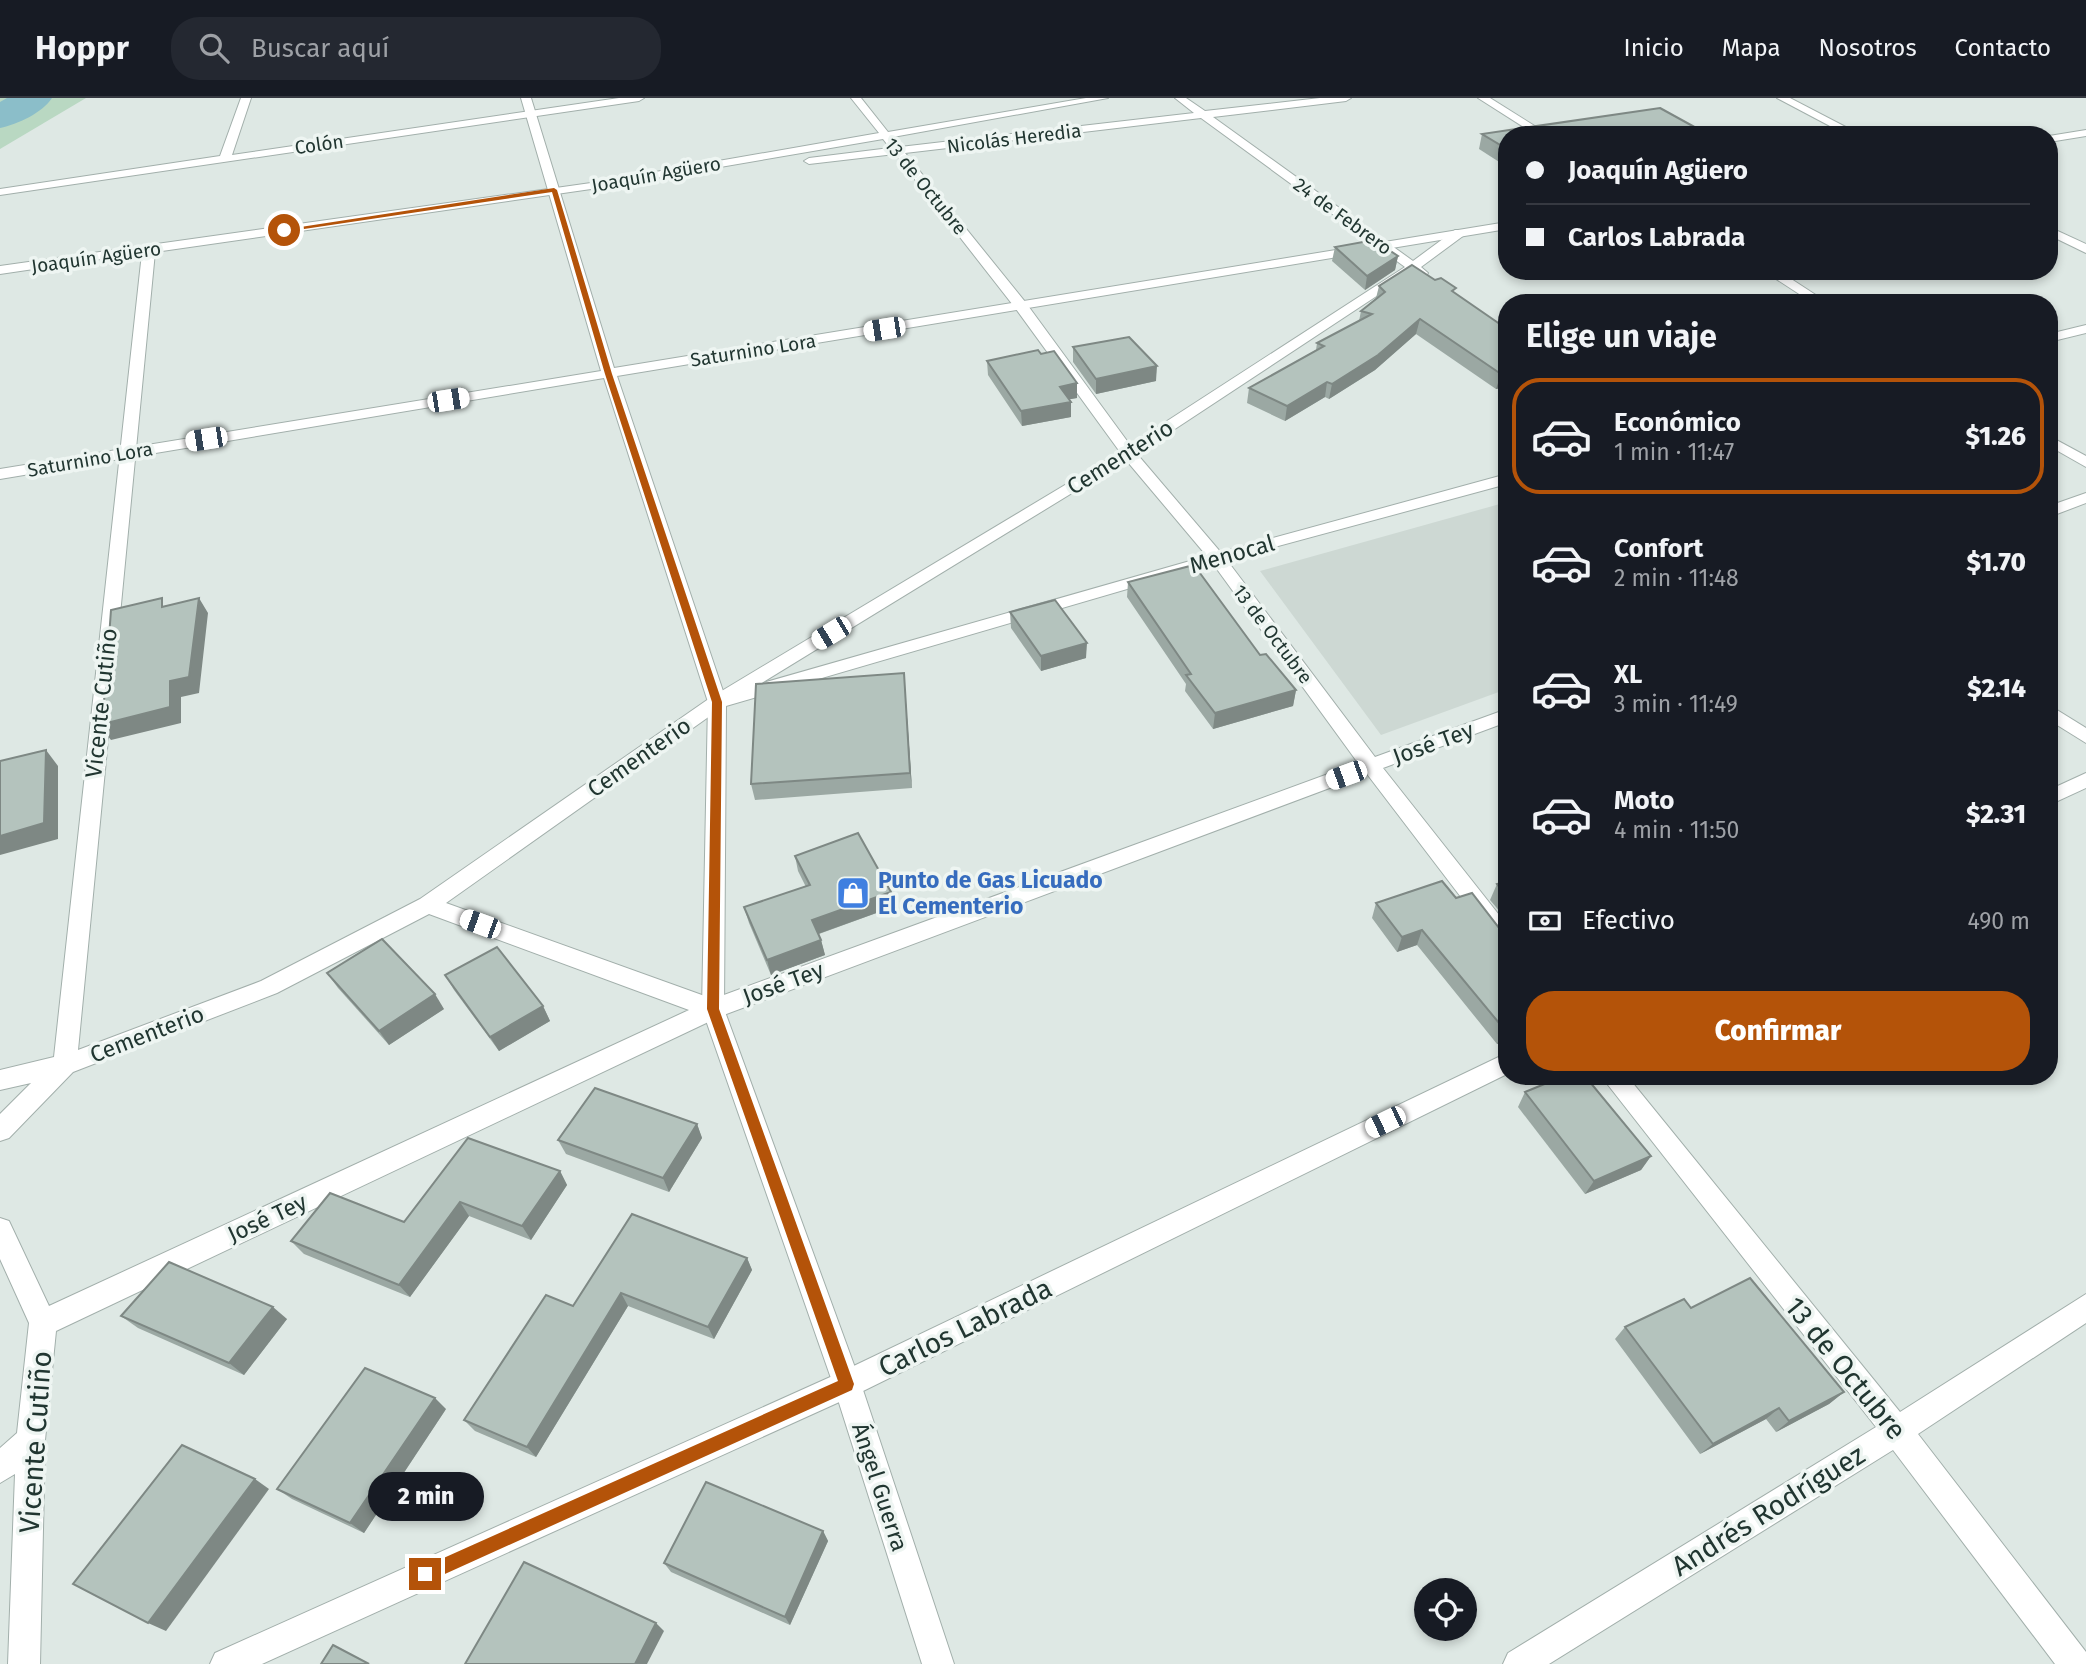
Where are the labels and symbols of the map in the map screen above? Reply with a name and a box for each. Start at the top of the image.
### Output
street label: Nicolás Heredia [946,119,1083,158]
street label: Colón [293,130,345,159]
street label: 13 de Octubre [880,133,972,239]
street label: Joaquín Agüero [590,152,723,197]
street label: 24 de Febrero [1289,173,1396,260]
route start [268,214,300,246]
street label: Joaquín Agüero [30,237,162,278]
car [862,315,907,343]
street label: Saturnino Lora [689,329,817,372]
car [426,386,471,414]
street label: Cementerio [1062,413,1178,501]
car [184,425,229,453]
street label: Saturnino Lora [26,437,155,482]
street label: Menocal [1186,528,1278,579]
street label: 13 de Octubre [1228,580,1317,688]
car [808,613,855,653]
street label: Vicente Cutiño [79,627,123,779]
street label: Cementerio [582,711,696,803]
street label: José Tey [1389,715,1478,771]
car [1323,758,1370,792]
place label: Punto de Gas Licuado El Cementerio [878,866,1103,920]
shop icon: Punto de Gas Licuado El Cementerio [834,874,872,912]
car [457,907,504,941]
street label: José Tey [739,955,828,1011]
street label: Cementerio [86,999,208,1069]
car [1362,1103,1409,1141]
street label: José Tey [223,1187,312,1248]
street label: Carlos Labrada [873,1271,1057,1384]
street label: 13 de Octubre [1778,1290,1913,1446]
street label: Vicente Cutiño [13,1350,58,1534]
street label: Ángel Guerra [846,1419,915,1555]
street label: Andrés Rodríguez [1666,1438,1871,1583]
callout: 2 min [367,1472,483,1522]
route end [409,1558,441,1590]

